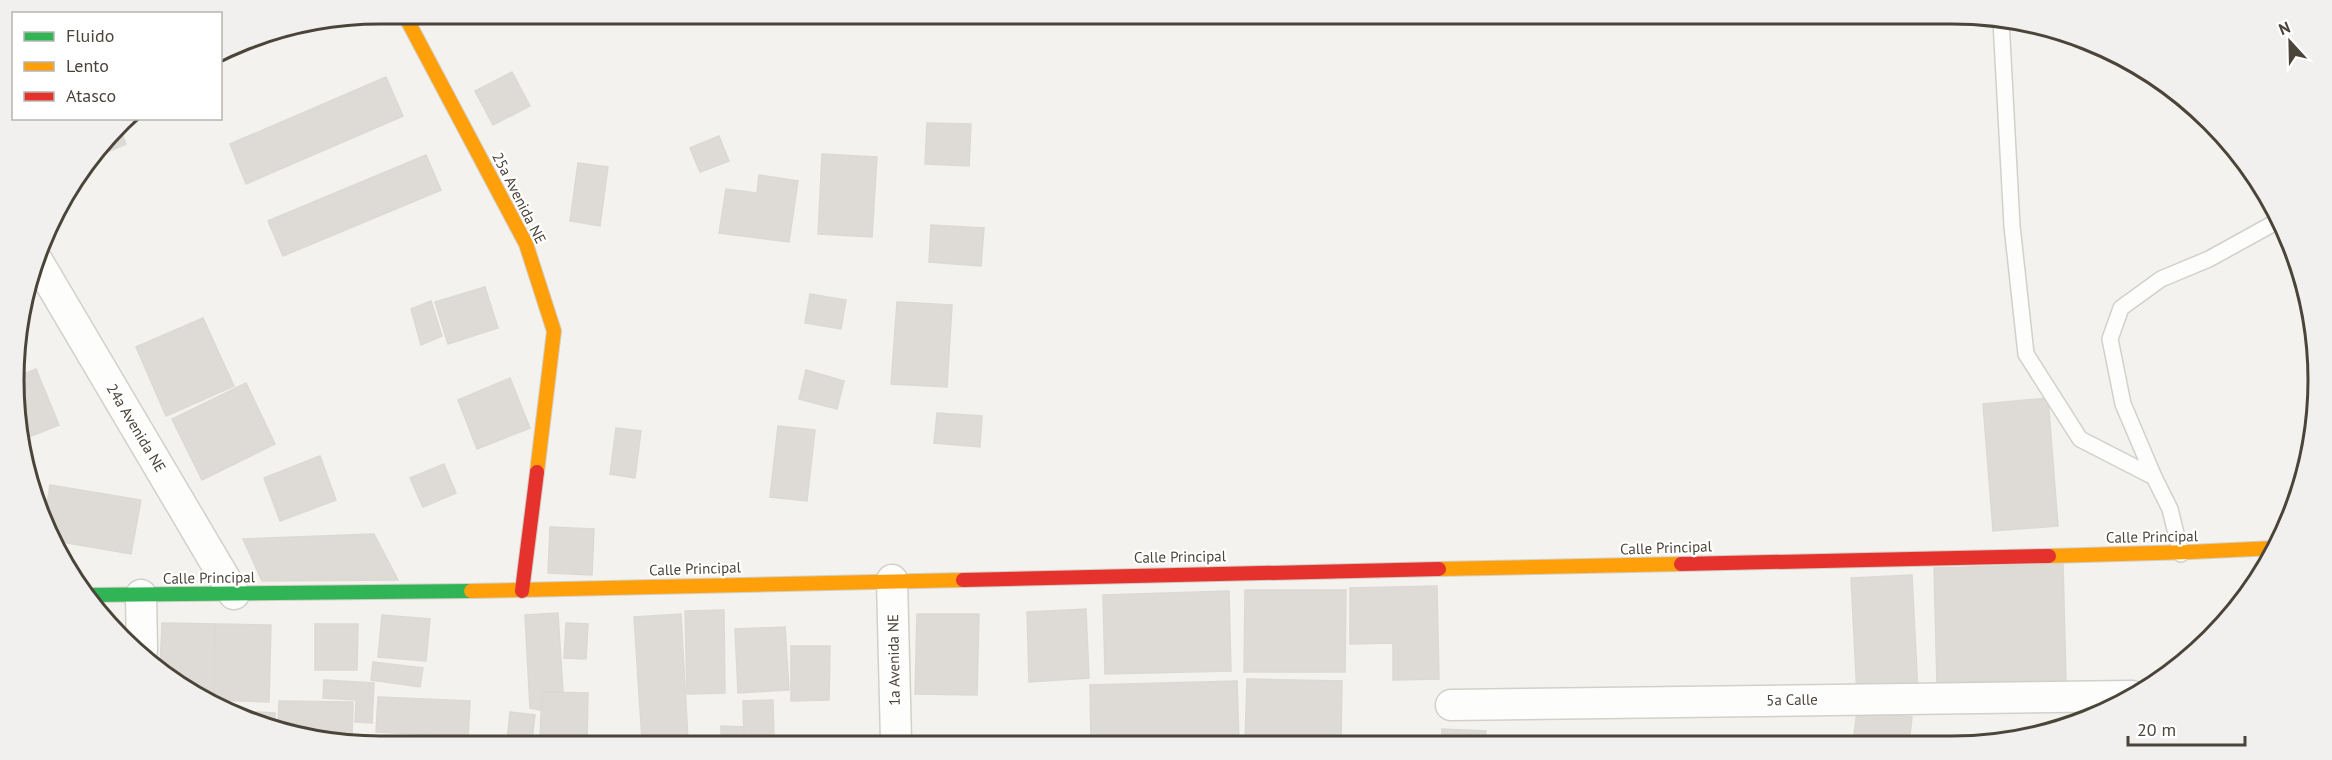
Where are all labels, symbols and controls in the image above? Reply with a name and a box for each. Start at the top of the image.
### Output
legend [12,12,222,120]
north arrow [2260,12,2320,72]
text: N [2276,17,2293,39]
text: Fluido [66,24,114,47]
text: Lento [66,54,109,77]
text: Atasco [66,84,116,107]
street label: 25a Avenida NE [488,149,551,247]
street label: 24a Avenida NE [102,380,170,476]
street label: Calle Principal [2106,526,2199,547]
street label: Calle Principal [1620,536,1713,559]
street label: Calle Principal [1134,546,1227,567]
street label: Calle Principal [649,557,742,580]
street label: Calle Principal [163,567,256,588]
street label: 1a Avenida NE [883,614,904,706]
street label: 5a Calle [1766,690,1818,709]
scale bar [2128,709,2245,747]
text: 20 m [2137,718,2176,741]

